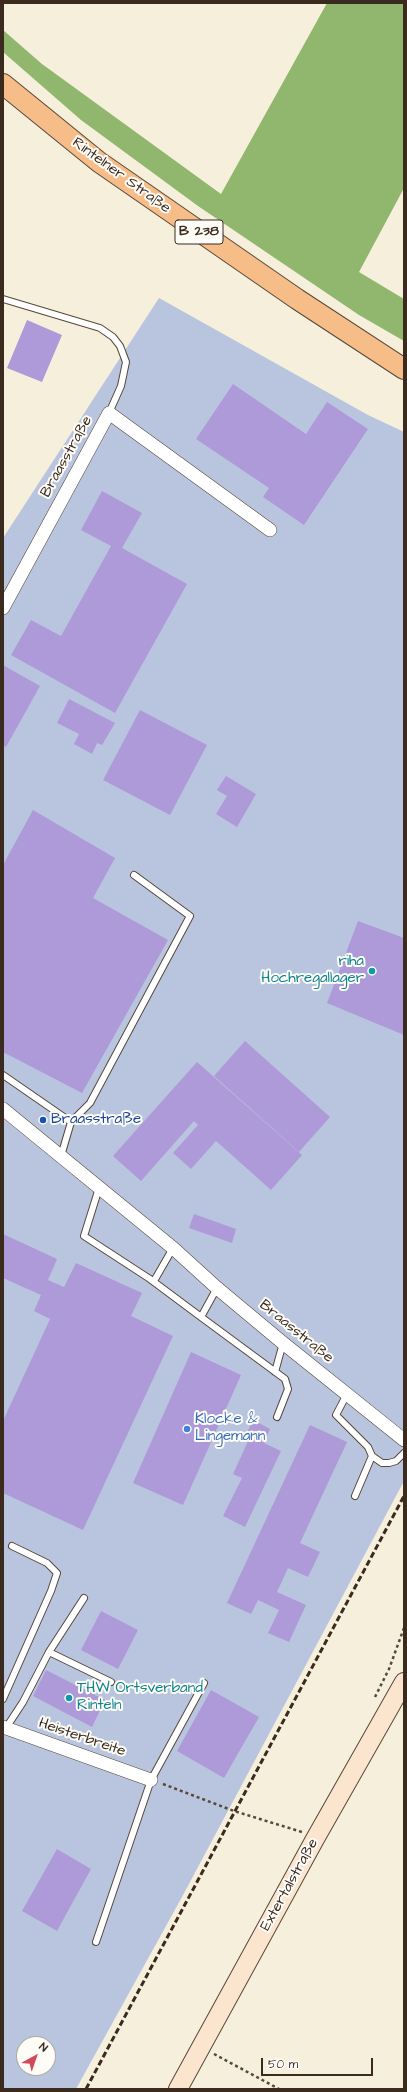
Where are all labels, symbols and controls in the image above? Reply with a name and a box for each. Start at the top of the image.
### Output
street label: Rintelner Straße [68,134,174,218]
road number: B 238 [175,220,223,244]
street label: Braasstraße [37,413,97,501]
place label: riha Hochregallager [261,953,364,988]
marker: riha Hochregallager [367,966,377,976]
place label: Braasstraße [51,1111,141,1129]
marker: Braasstraße [38,1115,48,1125]
street label: Braasstraße [255,1297,337,1367]
place label: Klocke & Lingemann [195,1411,265,1446]
marker: Klocke & Lingemann [182,1424,192,1434]
place label: THW Ortsverband Rinteln [77,1680,203,1715]
marker: THW Ortsverband Rinteln [64,1693,74,1703]
street label: Heisterbreite [36,1715,128,1761]
street label: Extertalstraße [257,1836,323,1934]
north arrow [16,2036,56,2076]
text: N [36,2039,51,2055]
scale bar [263,2050,375,2076]
text: 50 m [268,2056,298,2073]

